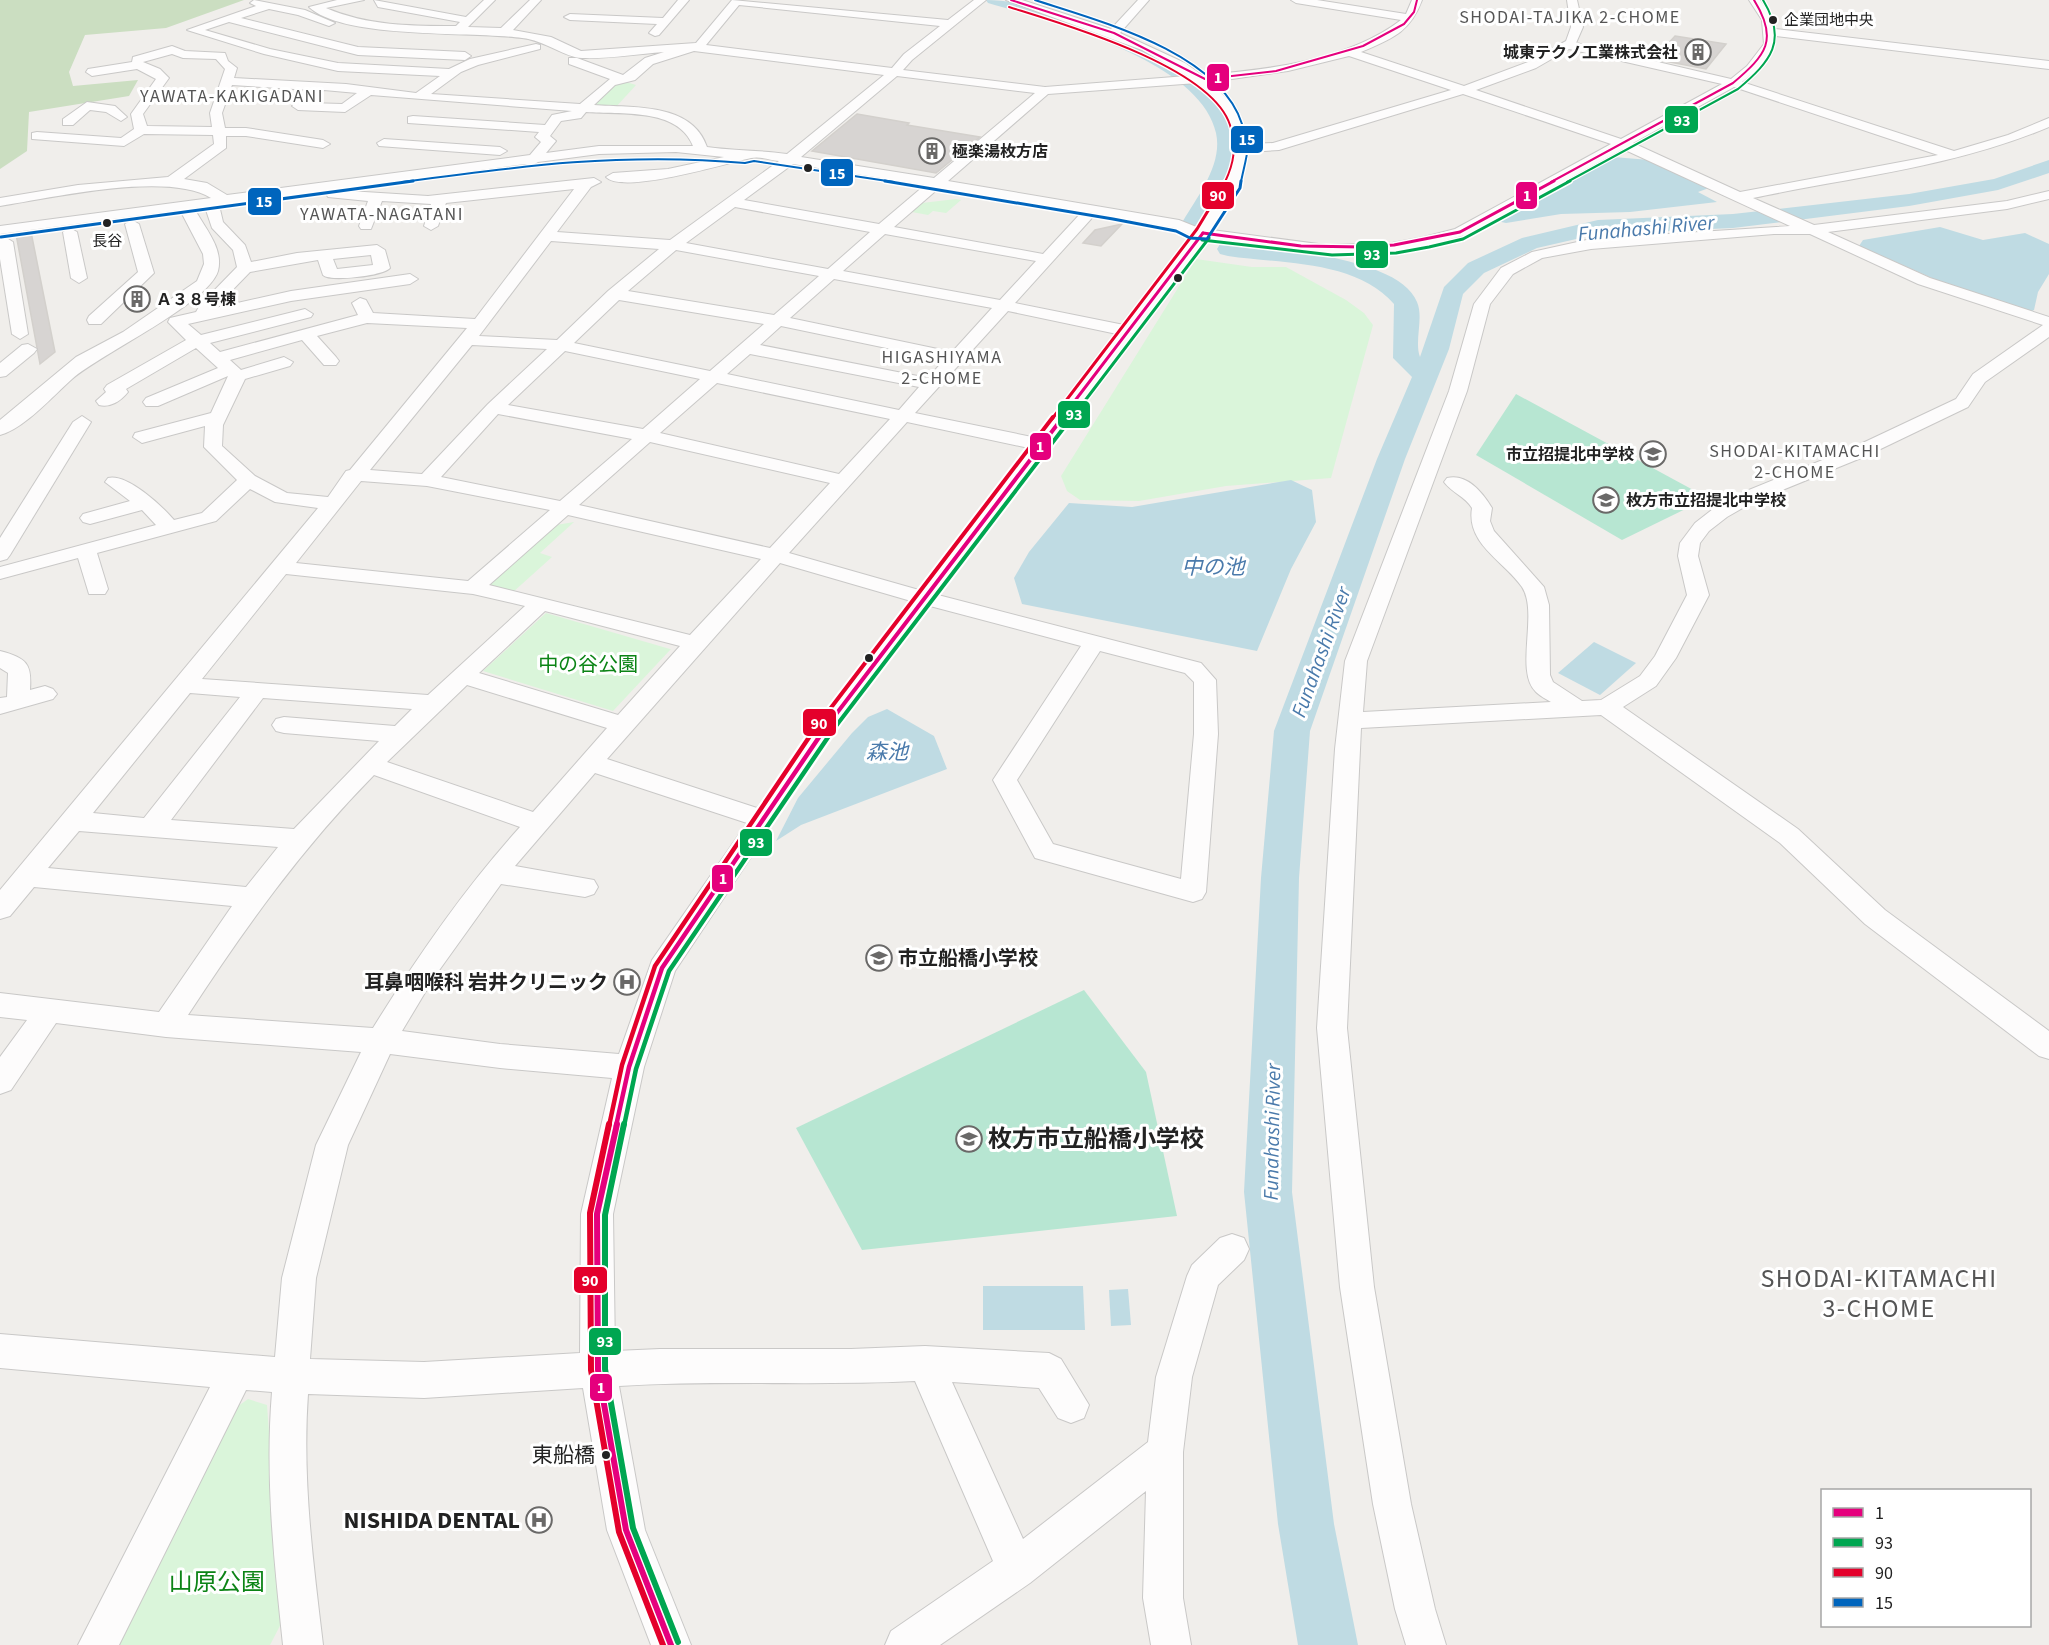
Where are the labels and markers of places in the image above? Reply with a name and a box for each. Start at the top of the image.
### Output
place label: 企業団地中央 [1784,10,1874,31]
marker: 企業団地中央 [1767,14,1779,26]
building icon: 城東テクノ工業株式会社 [1683,37,1713,67]
place label: 城東テクノ工業株式会社 [1503,42,1678,64]
building icon: 極楽湯枚方店 [917,136,947,166]
place label: 極楽湯枚方店 [952,141,1048,163]
unlabelled marker [802,162,814,174]
marker: 長谷 [101,217,113,229]
place label: 長谷 [92,231,122,252]
unlabelled marker [1172,272,1184,284]
building icon: Ａ３８号棟 [122,284,152,314]
place label: Ａ３８号棟 [156,289,236,311]
school or university icon: 市立招提北中学校 [1638,439,1668,469]
place label: 市立招提北中学校 [1506,444,1634,466]
school or university icon: 枚方市立招提北中学校 [1591,485,1621,515]
place label: 枚方市立招提北中学校 [1626,490,1786,512]
unlabelled marker [863,652,875,664]
school or university icon: 市立船橋小学校 [864,943,894,973]
place label: 市立船橋小学校 [898,945,1038,973]
hospital icon: 耳鼻咽喉科 岩井クリニック [612,967,642,997]
place label: 耳鼻咽喉科 岩井クリニック [364,969,608,997]
place label: 枚方市立船橋小学校 [988,1122,1204,1157]
school or university icon: 枚方市立船橋小学校 [954,1124,984,1154]
place label: 東船橋 [532,1440,595,1470]
marker: 東船橋 [600,1449,612,1461]
place label: NISHIDA DENTAL [344,1503,520,1538]
hospital icon: NISHIDA DENTAL [524,1505,554,1535]

